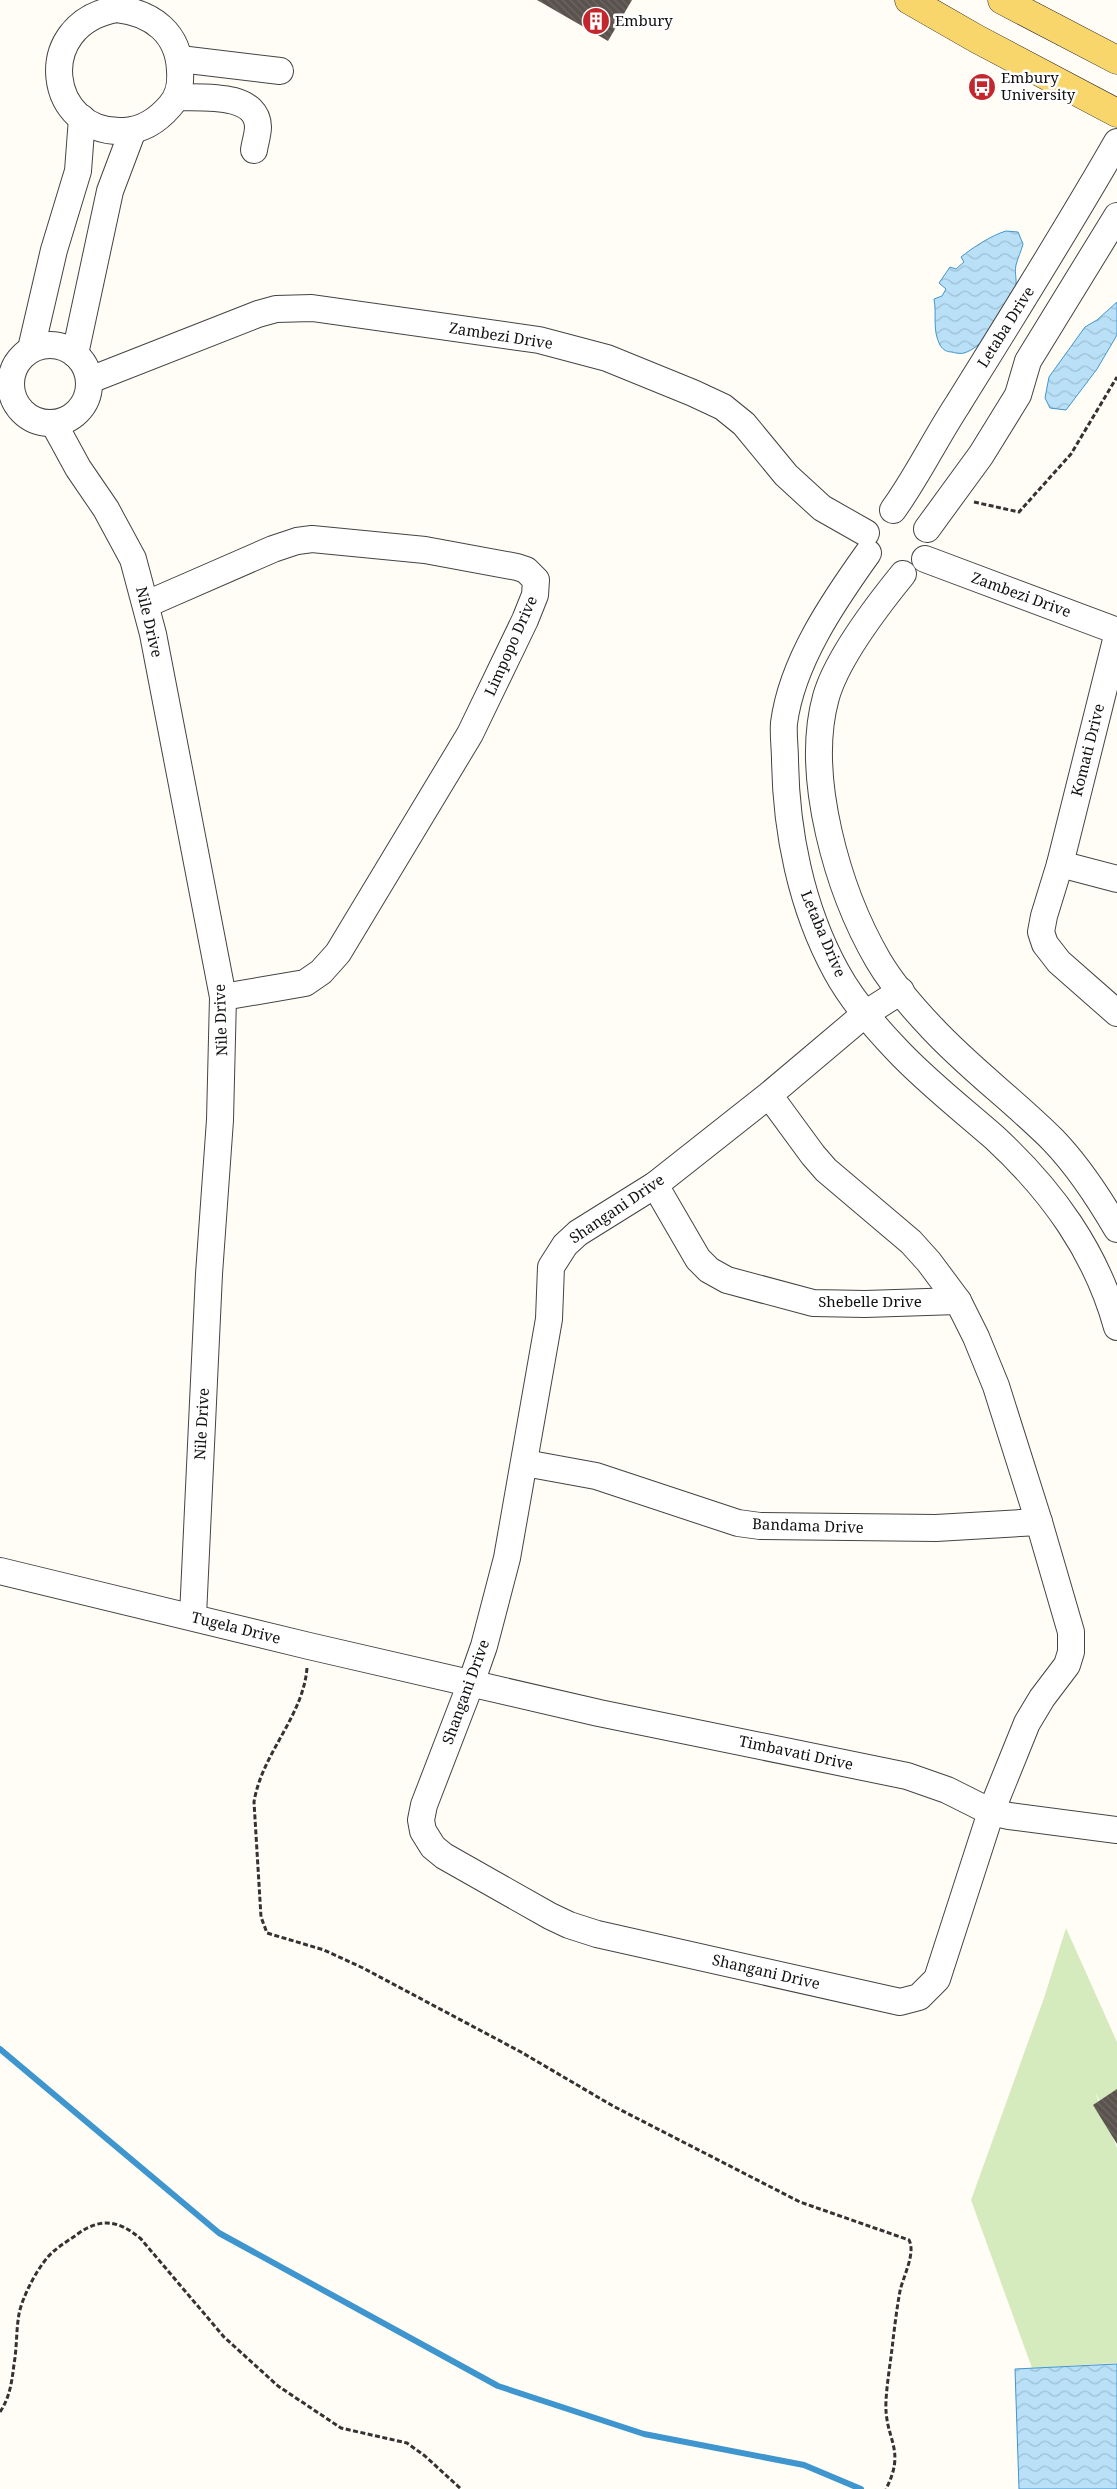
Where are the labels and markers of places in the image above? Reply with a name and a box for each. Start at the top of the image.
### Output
building icon: Embury [581,6,611,36]
place label: Embury [615,10,673,30]
place label: Embury University [1001,67,1076,104]
bus stop icon: Embury University [967,72,997,102]

